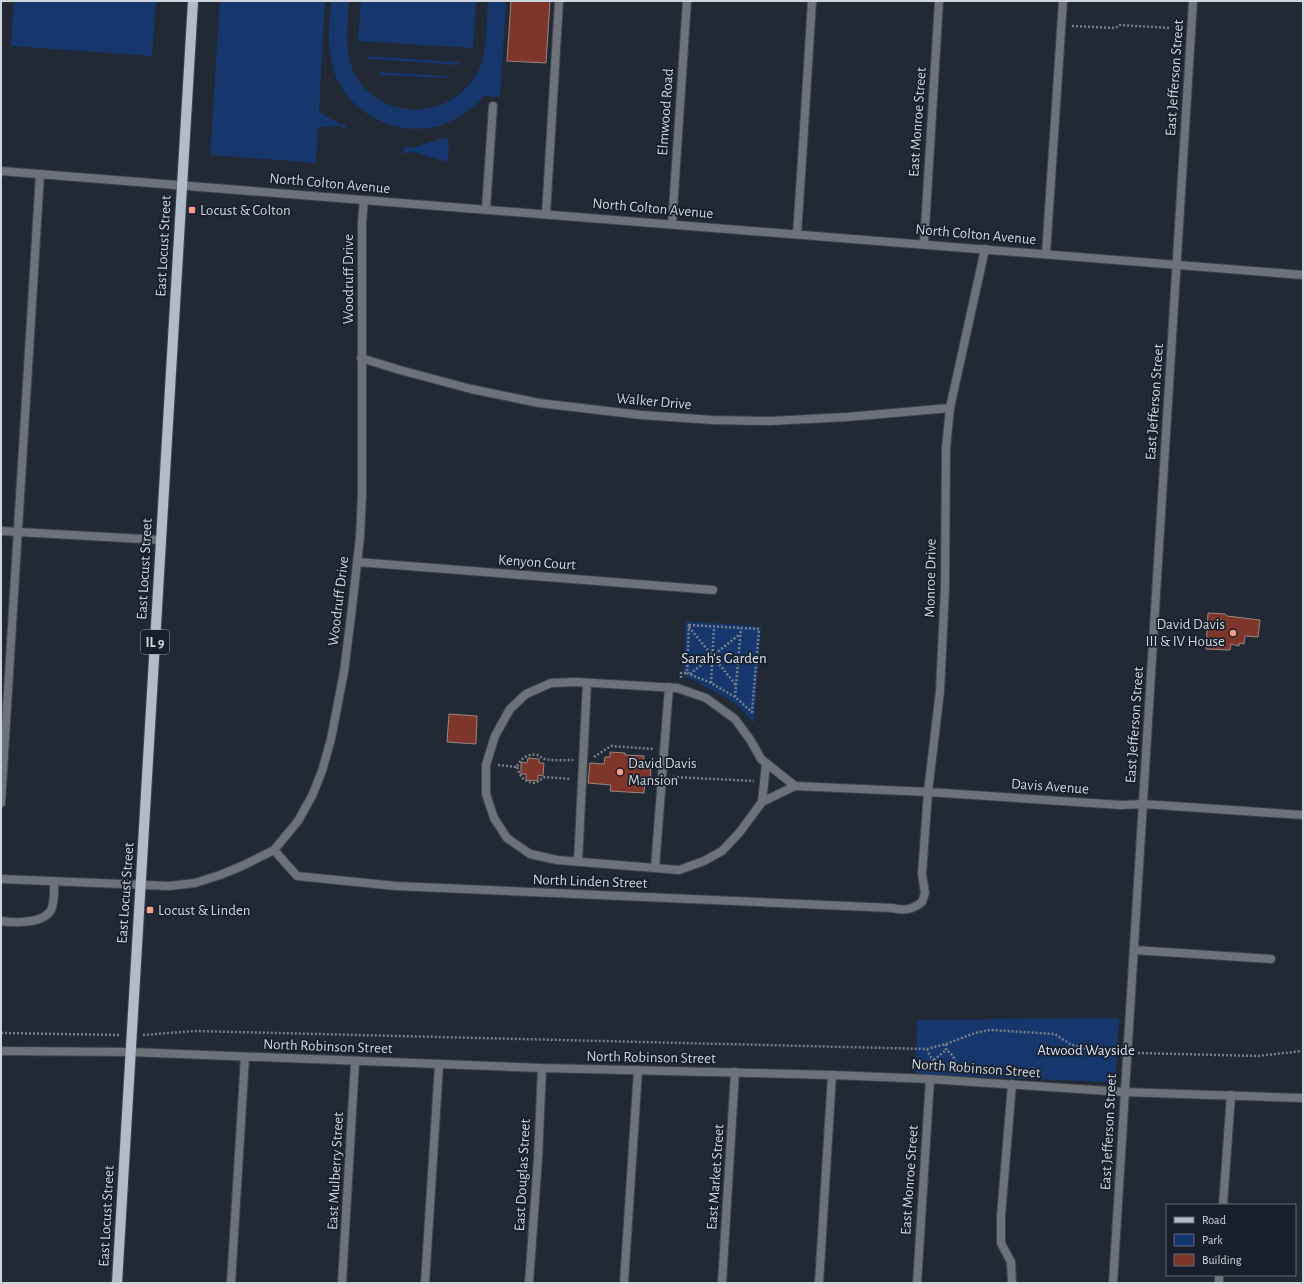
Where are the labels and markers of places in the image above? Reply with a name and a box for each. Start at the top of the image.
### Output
place label: Locust & Colton [200,203,291,218]
marker: Locust & Colton [187,205,197,215]
place label: David Davis III & IV House [1145,617,1225,649]
marker: David Davis III & IV House [1228,628,1238,638]
place label: David Davis Mansion [628,756,697,788]
marker: David Davis Mansion [615,767,625,777]
place label: Locust & Linden [158,903,251,918]
marker: Locust & Linden [145,905,155,915]

